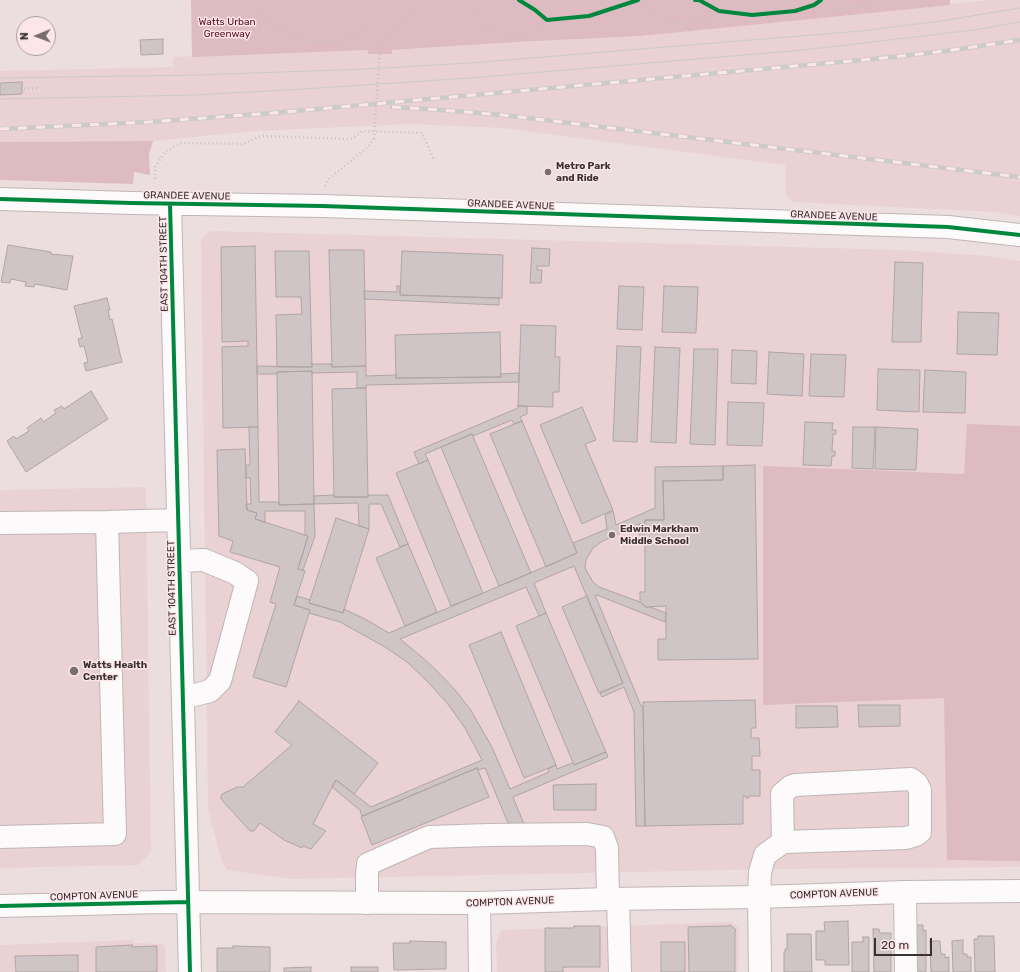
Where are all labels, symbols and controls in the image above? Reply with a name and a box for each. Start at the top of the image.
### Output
north arrow [16,16,56,56]
park label: Watts Urban Greenway [199,16,255,40]
text: N [18,32,31,40]
place label: Metro Park and Ride [556,160,611,184]
marker: Metro Park and Ride [543,167,553,177]
street label: GRANDEE AVENUE [143,189,231,203]
street label: GRANDEE AVENUE [467,197,555,213]
street label: GRANDEE AVENUE [790,208,878,224]
street label: EAST 104TH STREET [157,216,171,312]
place label: Edwin Markham Middle School [620,523,699,546]
marker: Edwin Markham Middle School [607,530,617,540]
street label: EAST 104TH STREET [165,540,179,636]
place label: Watts Health Center [83,659,147,682]
marker: Watts Health Center [68,665,80,677]
street label: COMPTON AVENUE [790,886,878,902]
street label: COMPTON AVENUE [50,888,138,904]
street label: COMPTON AVENUE [466,894,554,910]
scale bar [876,930,934,956]
text: 20 m [881,938,909,952]

